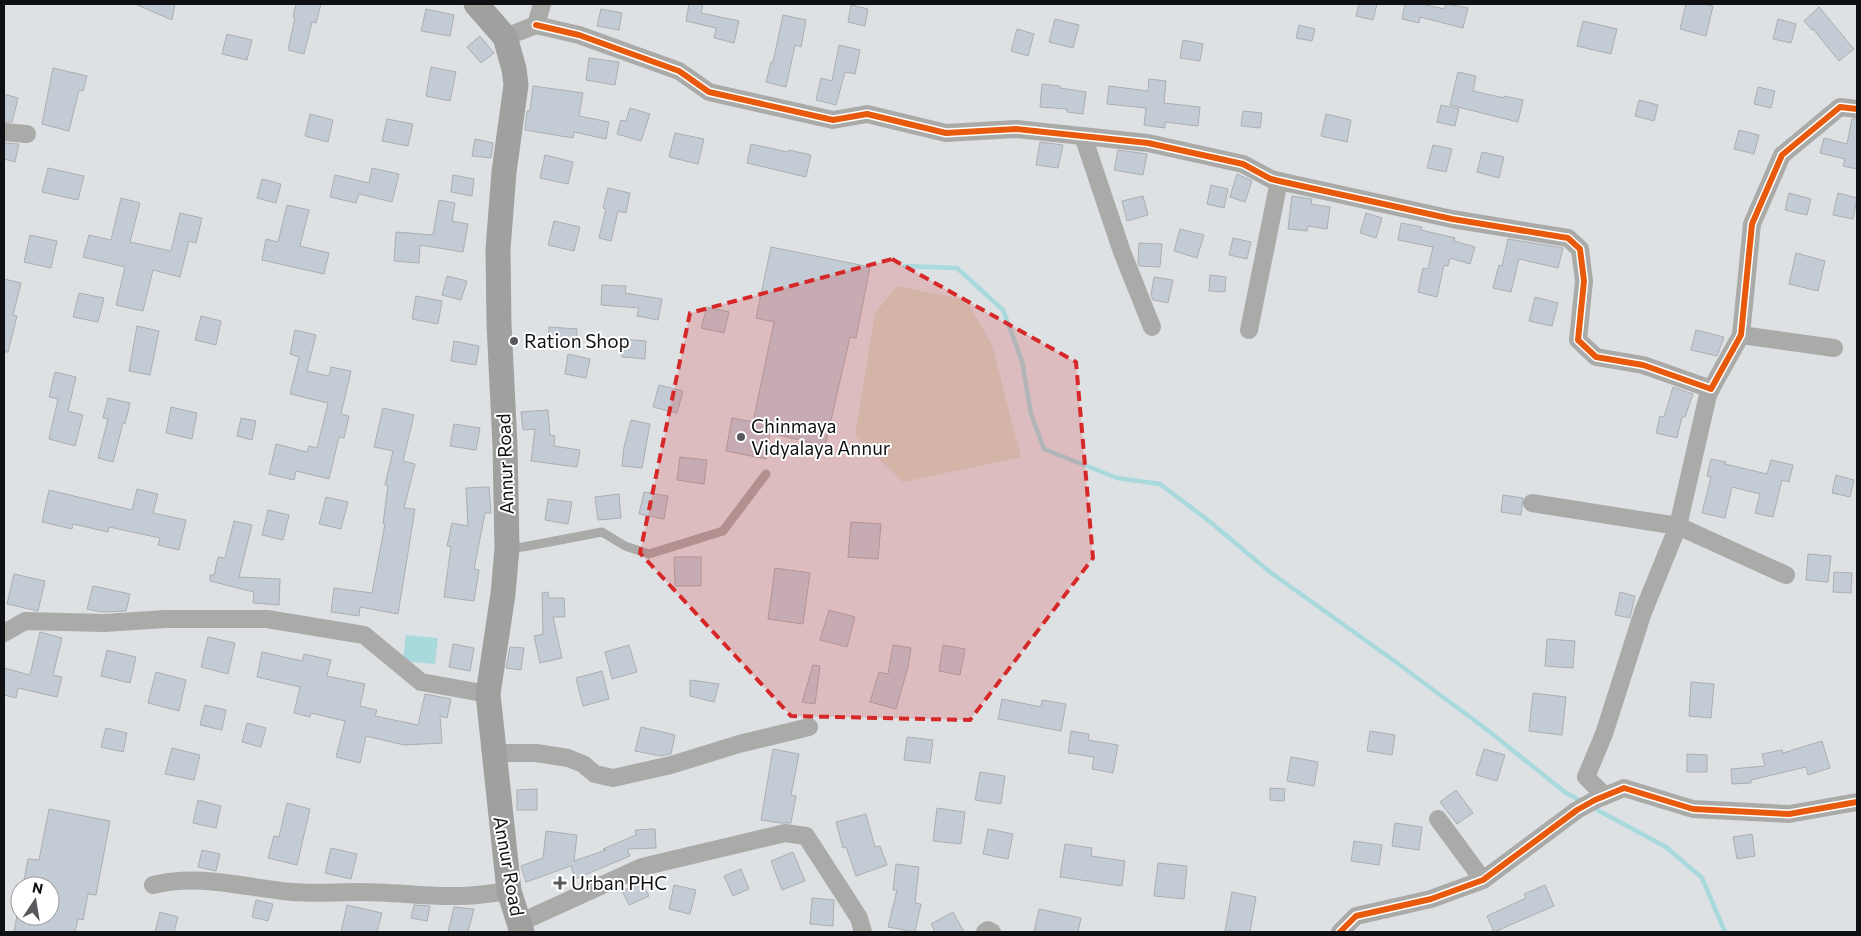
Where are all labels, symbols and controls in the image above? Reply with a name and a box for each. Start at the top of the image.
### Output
place label: Ration Shop [524,329,630,352]
marker: Ration Shop [508,335,520,347]
street label: Annur Road [491,413,518,515]
place label: Chinmaya Vidyalaya Annur [751,414,891,459]
marker: Chinmaya Vidyalaya Annur [735,431,747,443]
street label: Annur Road [489,814,530,918]
place label: Urban PHC [571,871,667,894]
north arrow [10,876,60,926]
marker: Urban PHC [553,876,567,890]
text: N [31,878,45,897]

